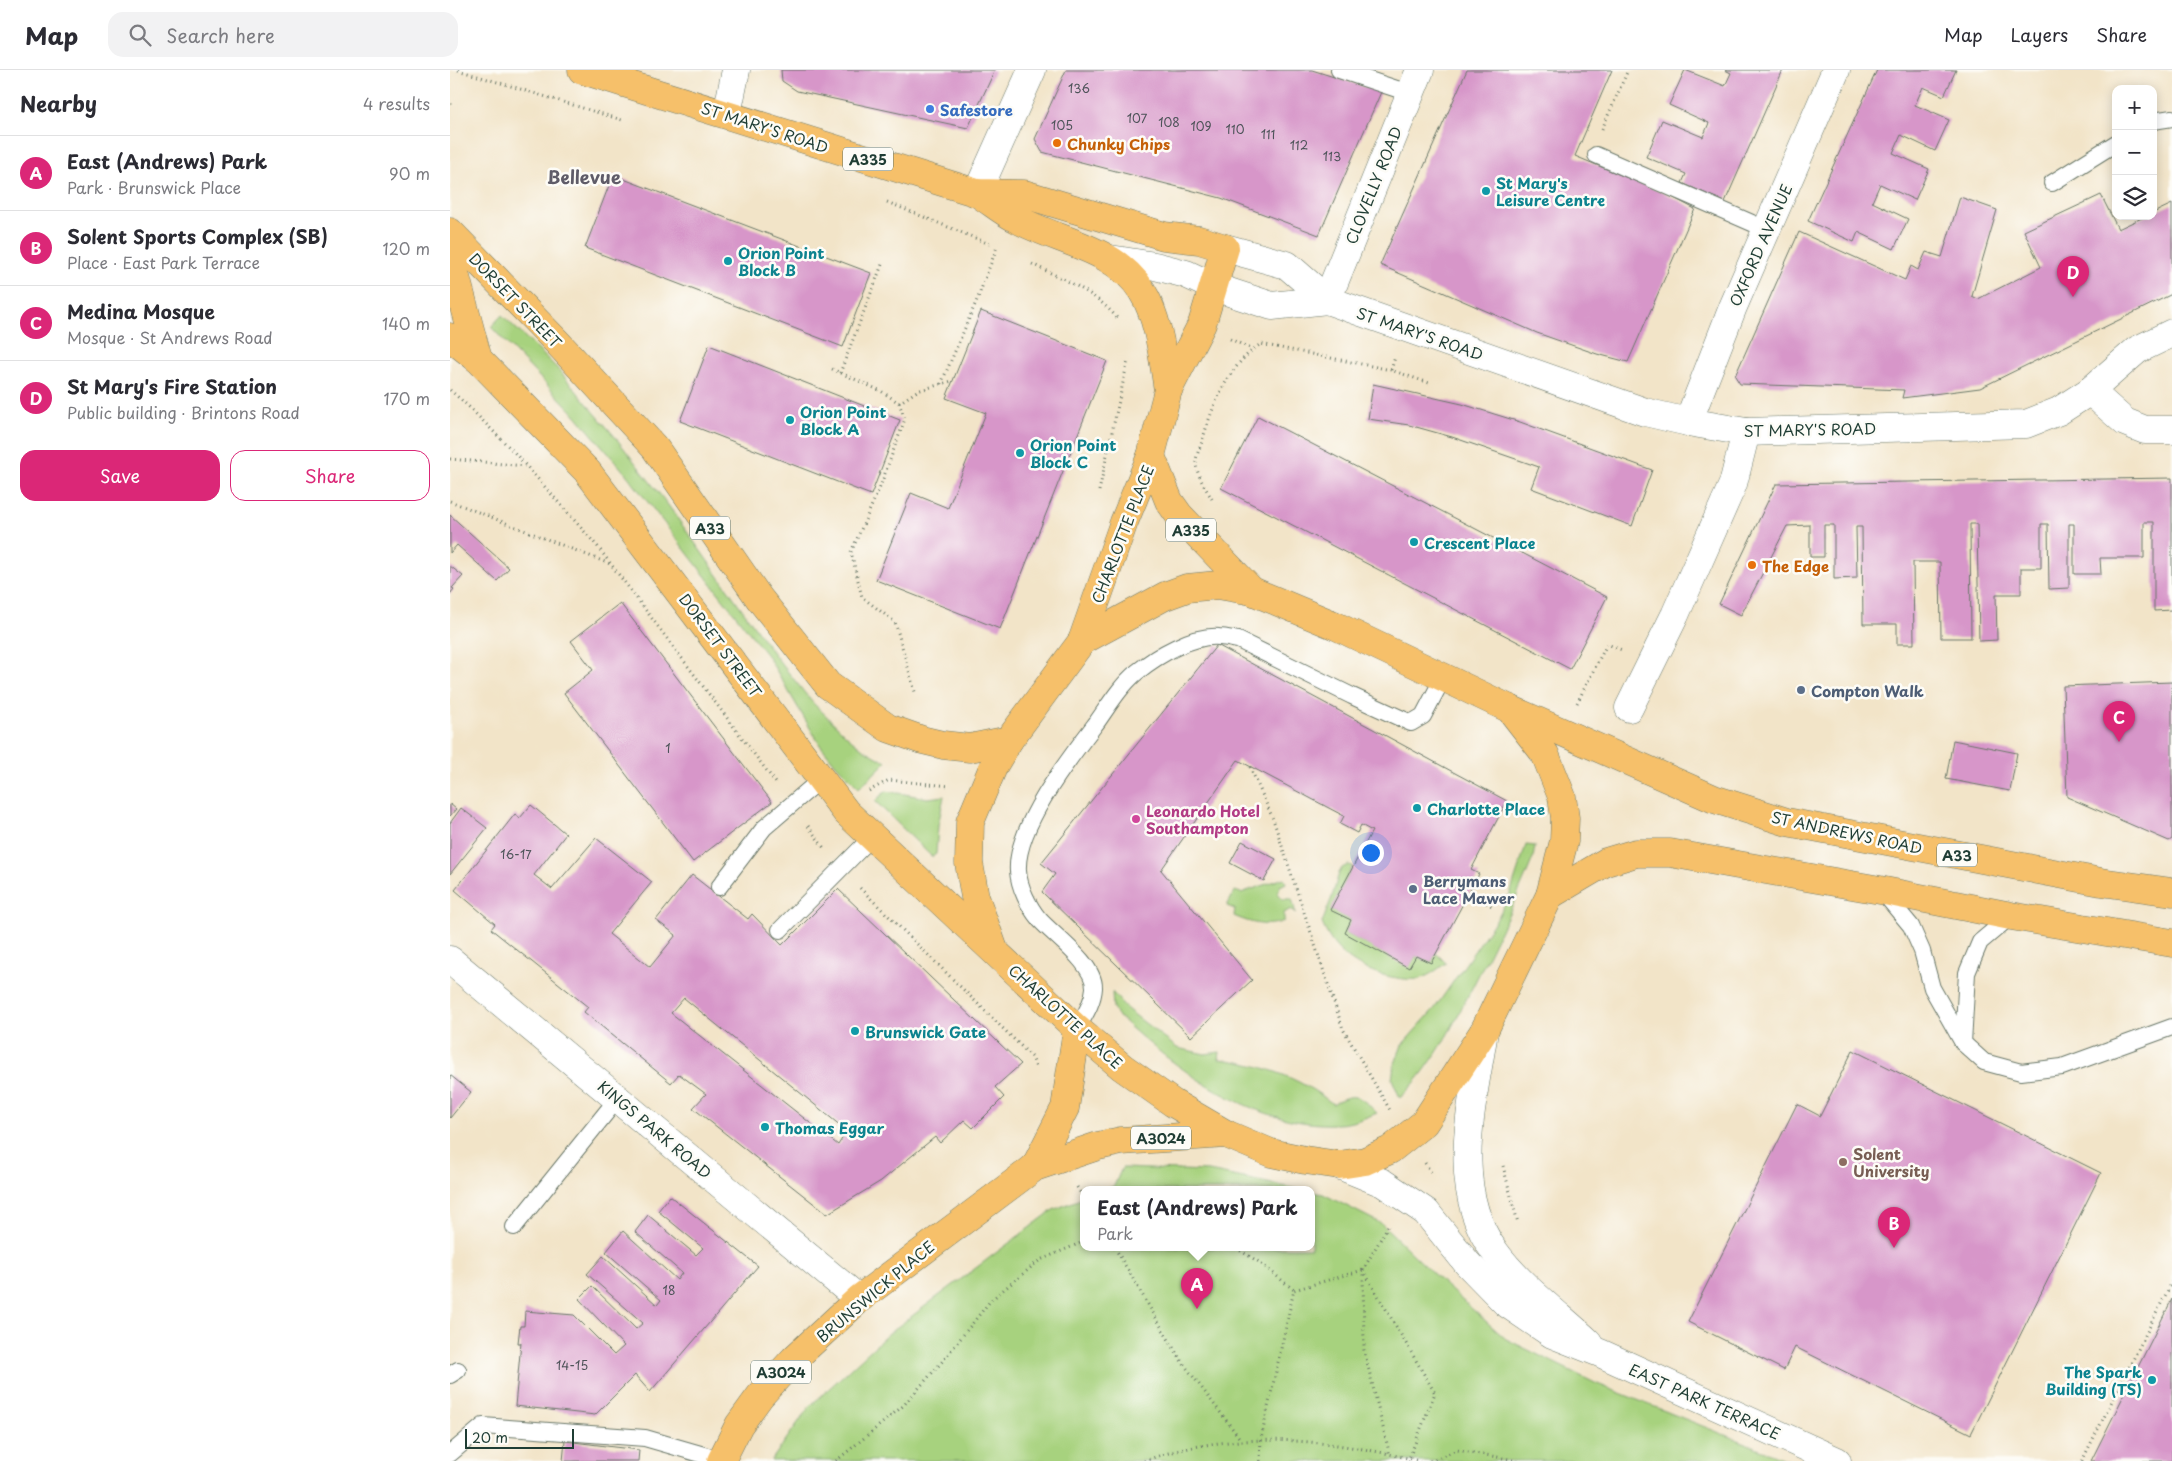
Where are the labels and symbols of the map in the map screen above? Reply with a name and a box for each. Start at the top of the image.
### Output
house number: 136 [1068,79,1090,97]
street label: ST MARY'S ROAD [698,96,832,158]
place label: Safestore [940,98,1013,121]
marker: Safestore [924,103,936,115]
house number: 107 [1127,109,1148,127]
house number: 108 [1158,113,1180,131]
house number: 105 [1051,116,1073,134]
house number: 109 [1190,117,1212,135]
house number: 110 [1226,120,1245,138]
street label: CLOVELLY ROAD [1339,123,1407,247]
house number: 111 [1261,125,1275,143]
place label: Chunky Chips [1067,132,1170,155]
house number: 112 [1290,136,1308,154]
marker: Chunky Chips [1051,137,1063,149]
house number: 113 [1323,147,1341,165]
road number: A335 [843,148,893,170]
district label: Bellevue [547,163,621,190]
place label: St Mary's Leisure Centre [1496,171,1605,211]
street label: OXFORD AVENUE [1723,180,1797,310]
marker: St Mary's Leisure Centre [1480,185,1492,197]
place label: Orion Point Block B [738,241,824,281]
street label: DORSET STREET [464,247,568,353]
marker: Orion Point Block B [722,255,734,267]
pin: D [2057,256,2089,297]
street label: ST MARY'S ROAD [1354,301,1486,365]
place label: Orion Point Block A [800,400,886,440]
marker: Orion Point Block A [784,414,796,426]
street label: ST MARY'S ROAD [1744,416,1876,442]
place label: Orion Point Block C [1030,433,1116,473]
marker: Orion Point Block C [1014,447,1026,459]
street label: CHARLOTTE PLACE [1085,462,1159,606]
road number: A33 [690,516,730,539]
road number: A335 [1166,518,1216,542]
place label: Crescent Place [1424,531,1536,554]
marker: Crescent Place [1408,536,1420,548]
place label: The Edge [1762,554,1829,577]
marker: The Edge [1746,559,1758,571]
street label: DORSET STREET [674,588,768,702]
place label: Compton Walk [1811,679,1924,702]
marker: Compton Walk [1795,684,1807,696]
pin: C [2103,701,2135,742]
house number: 1 [665,739,671,757]
place label: Charlotte Place [1427,797,1545,820]
place label: Leonardo Hotel Southampton [1146,799,1260,839]
marker: Charlotte Place [1411,802,1423,814]
street label: ST ANDREWS ROAD [1769,805,1925,859]
marker: Leonardo Hotel Southampton [1130,813,1142,825]
your location [1358,840,1384,866]
road number: A33 [1937,844,1977,866]
house number: 16-17 [500,845,532,863]
place label: Berrymans Lace Mawer [1423,869,1515,909]
marker: Berrymans Lace Mawer [1407,883,1419,895]
street label: CHARLOTTE PLACE [1004,959,1128,1073]
place label: Brunswick Gate [865,1020,986,1043]
marker: Brunswick Gate [849,1025,861,1037]
street label: KINGS PARK ROAD [593,1074,717,1184]
place label: Thomas Eggar [775,1116,884,1139]
marker: Thomas Eggar [759,1121,771,1133]
road number: A3024 [1131,1126,1191,1150]
place label: Solent University [1853,1142,1930,1182]
marker: Solent University [1837,1156,1849,1168]
pin: B [1878,1207,1910,1248]
street label: BRUNSWICK PLACE [811,1235,939,1347]
pin: A [1181,1268,1213,1309]
house number: 18 [663,1281,675,1299]
house number: 14-15 [556,1356,588,1374]
street label: EAST PARK TERRACE [1626,1357,1784,1445]
road number: A3024 [751,1360,811,1384]
place label: The Spark Building (TS) [2045,1360,2142,1400]
marker: The Spark Building (TS) [2146,1374,2158,1386]
scale bar [465,1426,574,1449]

